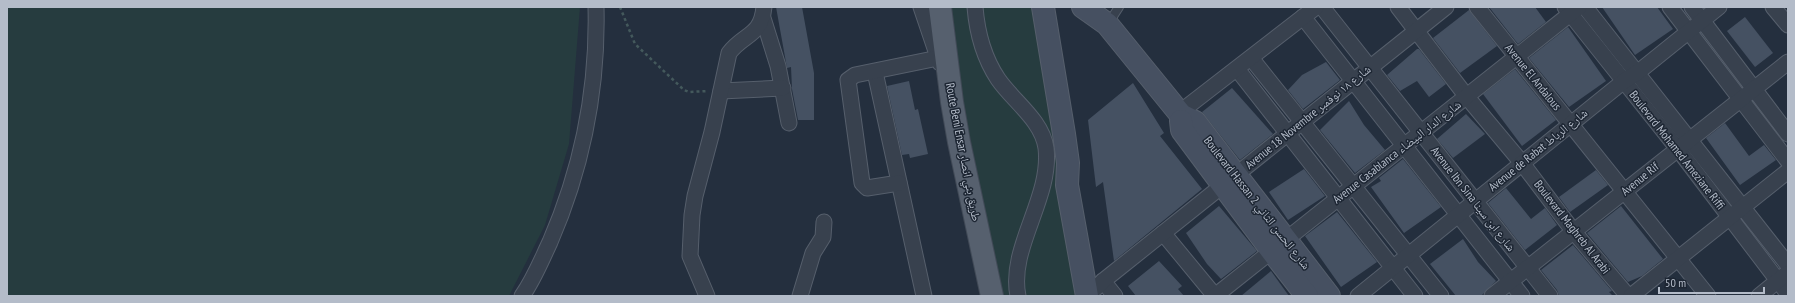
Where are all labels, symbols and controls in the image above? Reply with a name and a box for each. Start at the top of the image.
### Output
street label: Avenue El Andalous [1502,40,1565,113]
street label: Avenue 18 Novembre شارع ١٨ نوفمبر [1242,61,1374,173]
street label: Route Beni Ensar طريق بني انصار [940,82,984,223]
street label: Boulevard Mohamed Ameziane Riffi [1626,87,1728,212]
street label: Avenue Casablanca شارع الدار البيضاء [1329,97,1465,207]
street label: Avenue de Rabat شارع الرباط [1485,105,1591,195]
street label: Boulevard Hassan 2 شارع الحسن الثاني [1198,133,1314,274]
street label: Avenue Ibn Sina شارع ابن سينا [1427,143,1519,255]
street label: Avenue Rif [1618,158,1662,198]
street label: Boulevard Maghreb Al Arabi [1531,177,1614,277]
scale bar [1659,269,1764,295]
text: 50 m [1665,275,1686,290]

